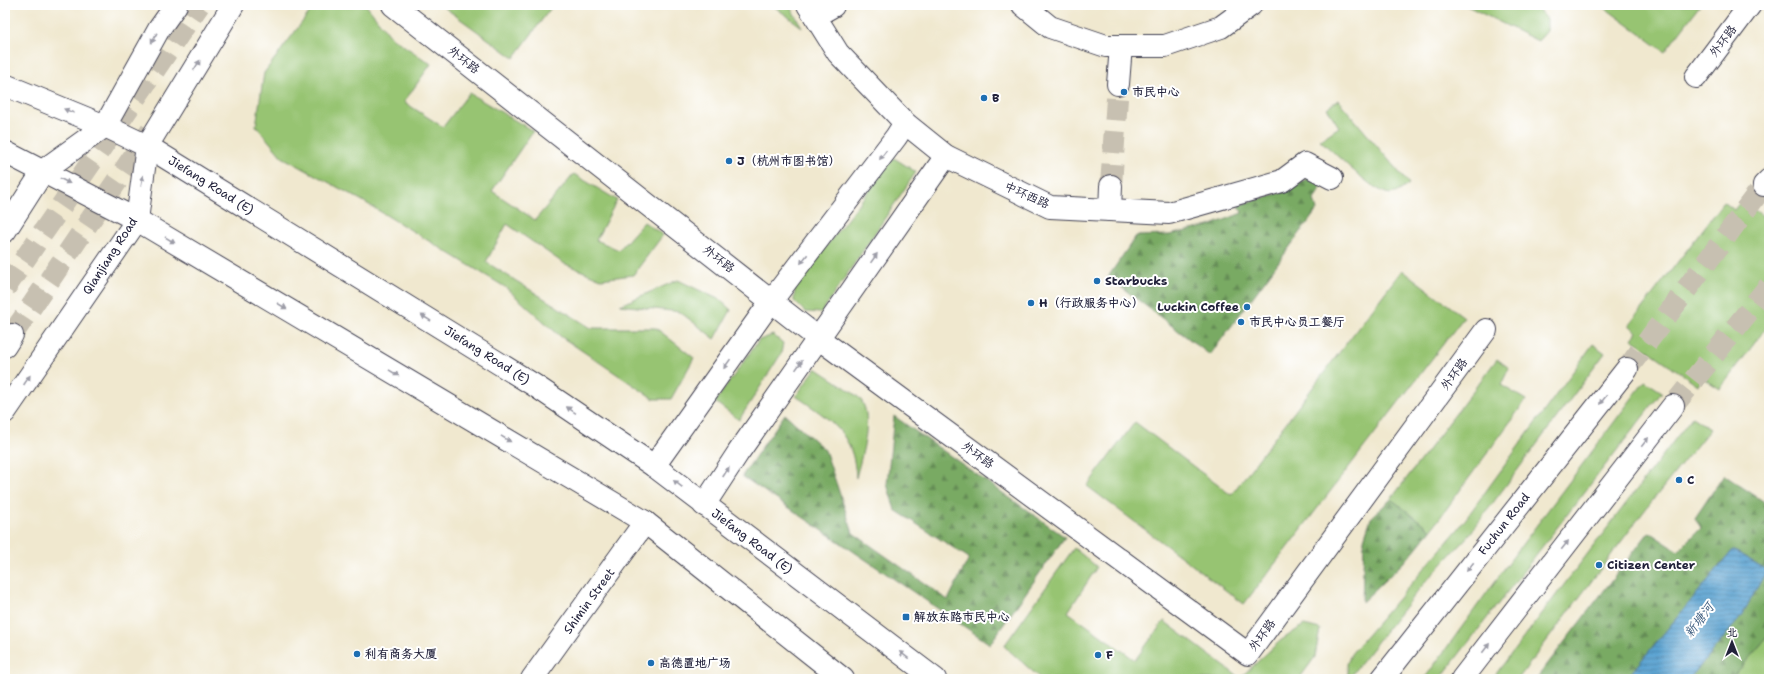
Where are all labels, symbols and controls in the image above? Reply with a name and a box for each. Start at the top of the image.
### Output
street label: 外环路 [1706,22,1740,60]
one-way arrow [151,32,158,44]
street label: 外环路 [445,43,483,77]
one-way arrow [193,59,200,71]
place label: 市民中心 [1132,84,1180,100]
marker: 市民中心 [1119,87,1129,97]
place label: B [992,90,1000,106]
marker: B [979,93,989,103]
one-way arrow [64,108,75,114]
one-way arrow [878,150,887,161]
street label: Jiefang Road (E) [165,152,257,218]
place label: J（杭州市图书馆） [737,153,841,169]
marker: J（杭州市图书馆） [724,156,734,166]
one-way arrow [139,175,145,187]
one-way arrow [59,178,71,185]
street label: 中环西路 [1002,178,1052,212]
street label: Qianjiang Road [79,214,141,298]
one-way arrow [164,236,176,243]
street label: 外环路 [700,242,738,276]
one-way arrow [800,253,808,264]
one-way arrow [870,253,878,264]
place label: Starbucks [1105,273,1167,289]
marker: Starbucks [1092,276,1102,286]
place label: H（行政服务中心） [1039,295,1144,311]
marker: H（行政服务中心） [1026,298,1036,308]
place label: Luckin Coffee [1157,299,1239,315]
marker: Luckin Coffee [1242,302,1252,312]
one-way arrow [276,303,288,310]
one-way arrow [420,314,432,321]
place label: 市民中心员工餐厅 [1249,314,1345,330]
marker: 市民中心员工餐厅 [1236,317,1246,327]
street label: Jiefang Road (E) [441,322,533,388]
street label: 外环路 [1437,355,1471,393]
one-way arrow [723,358,731,369]
one-way arrow [795,359,803,370]
one-way arrow [388,369,400,376]
one-way arrow [23,375,31,385]
one-way arrow [1598,394,1607,405]
one-way arrow [566,406,576,414]
one-way arrow [500,436,512,443]
one-way arrow [1641,437,1649,448]
street label: 外环路 [959,438,997,472]
one-way arrow [722,466,729,478]
place label: C [1687,472,1694,488]
marker: C [1674,475,1684,485]
one-way arrow [672,480,683,488]
street label: Fuchun Road [1475,489,1534,558]
street label: Jiefang Road (E) [708,505,796,577]
one-way arrow [1561,540,1570,551]
place label: Citizen Center [1607,557,1696,573]
marker: Citizen Center [1594,560,1604,570]
one-way arrow [1465,562,1474,573]
street label: Shimin Street [560,565,618,637]
water label: 新塘河 [1680,598,1719,641]
place label: 解放东路市民中心 [914,609,1010,625]
marker: 解放东路市民中心 [901,612,911,622]
street label: 外环路 [1245,616,1279,654]
north arrow [1712,622,1752,662]
text: 北 [1727,625,1738,640]
one-way arrow [1482,643,1490,653]
place label: 利有商务大厦 [365,646,437,662]
place label: F [1106,647,1113,663]
marker: 利有商务大厦 [352,649,362,659]
marker: F [1093,650,1103,660]
one-way arrow [899,651,910,660]
place label: 高德置地广场 [659,655,731,671]
marker: 高德置地广场 [646,658,656,668]

